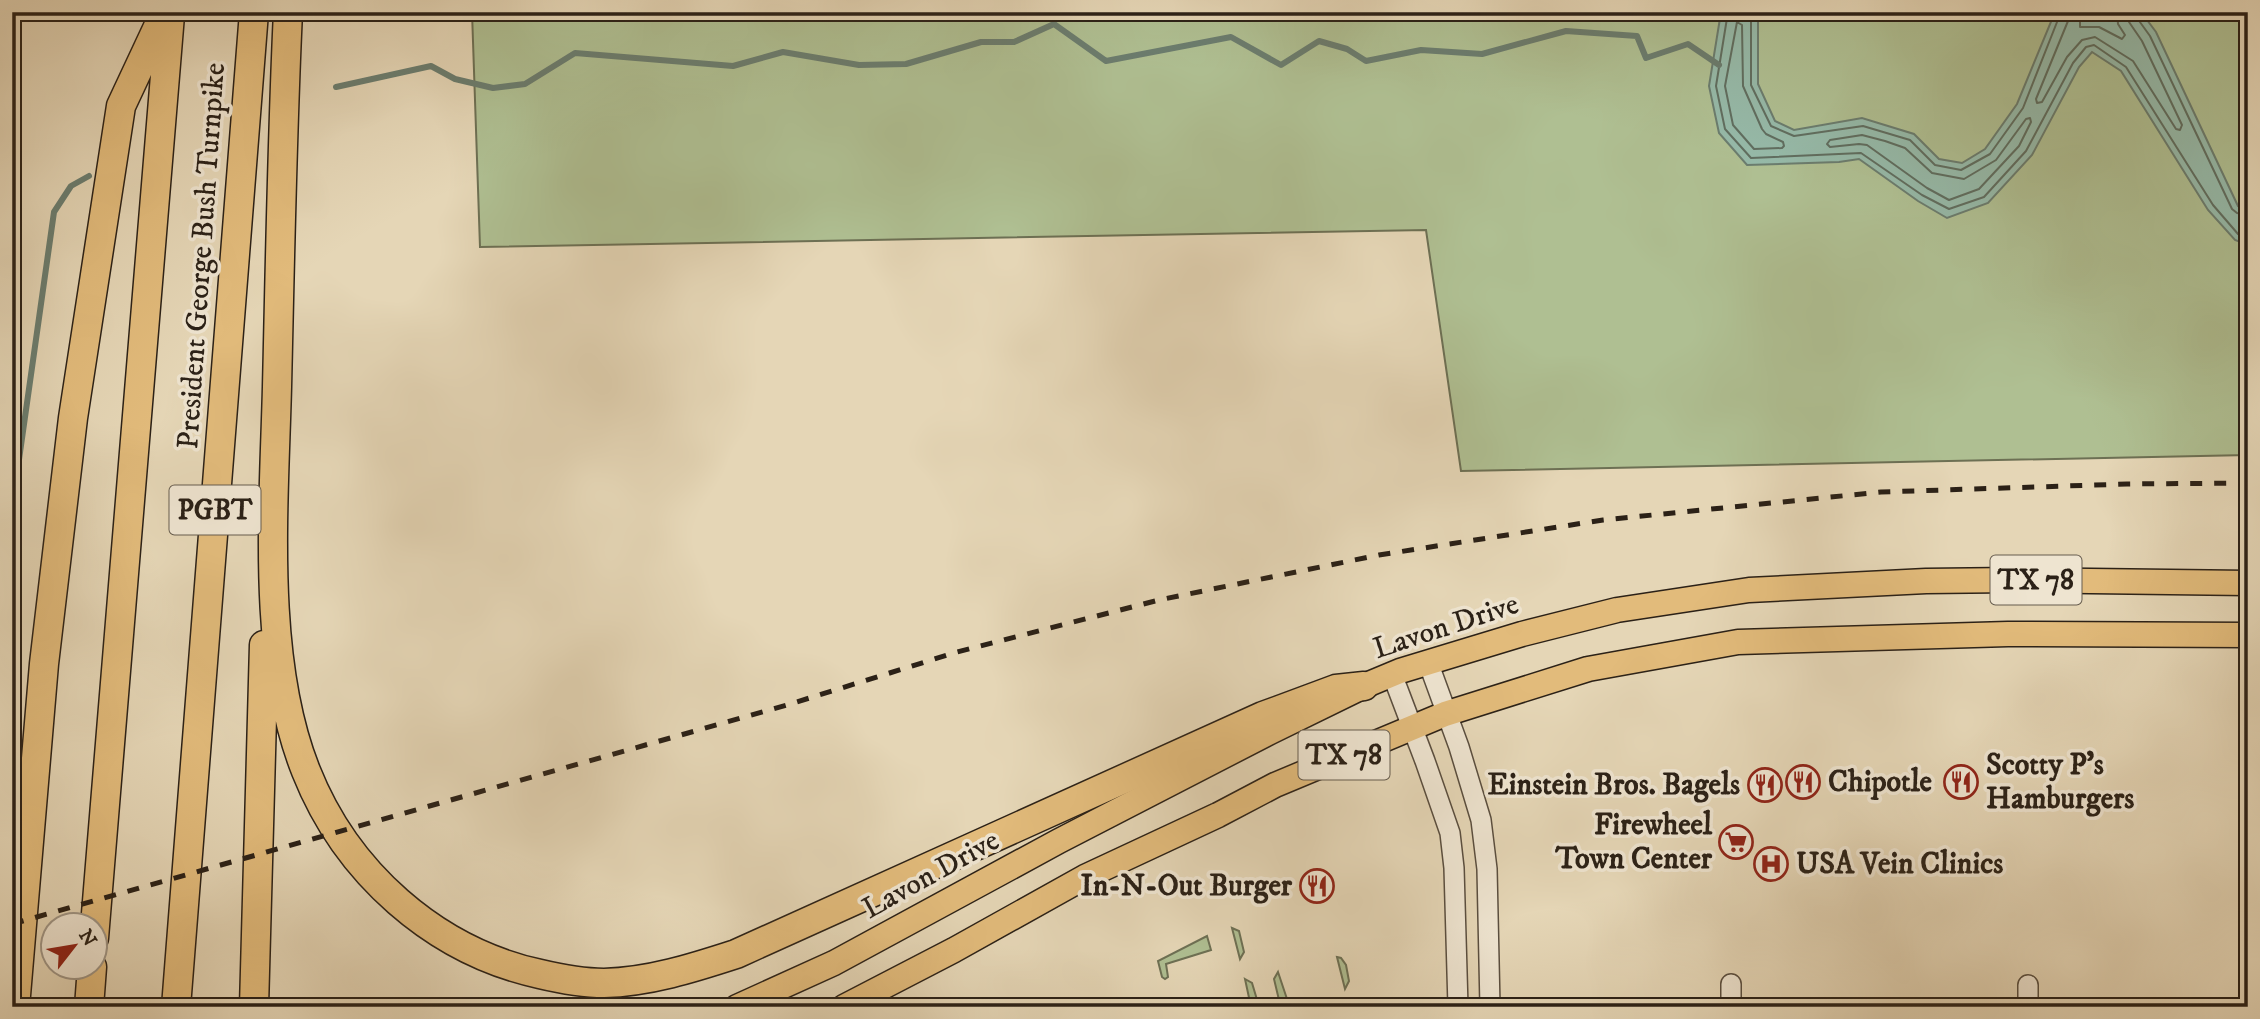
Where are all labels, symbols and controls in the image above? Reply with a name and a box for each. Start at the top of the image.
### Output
street label: President George Bush Turnpike [170,61,234,451]
road number: PGBT [170,486,260,534]
road number: TX 78 [1990,556,2082,604]
street label: Lavon Drive [1369,586,1523,668]
road number: TX 78 [1298,730,1390,780]
place label: Scotty P's Hamburgers [1986,747,2134,818]
restaurant icon: Chipotle [1784,763,1822,801]
restaurant icon: Scotty P's Hamburgers [1942,763,1980,801]
place label: Chipotle [1828,764,1933,801]
restaurant icon: Einstein Bros. Bagels [1746,766,1784,804]
place label: Einstein Bros. Bagels [1488,767,1740,804]
place label: Firewheel Town Center [1555,807,1713,878]
street label: Lavon Drive [856,822,1006,928]
supermarket icon: Firewheel Town Center [1717,823,1755,861]
hospital icon: USA Vein Clinics [1752,845,1790,883]
place label: USA Vein Clinics [1796,846,2003,883]
restaurant icon: In-N-Out Burger [1298,867,1336,905]
place label: In-N-Out Burger [1080,868,1293,905]
north arrow [38,911,108,981]
text: N [73,925,101,951]

